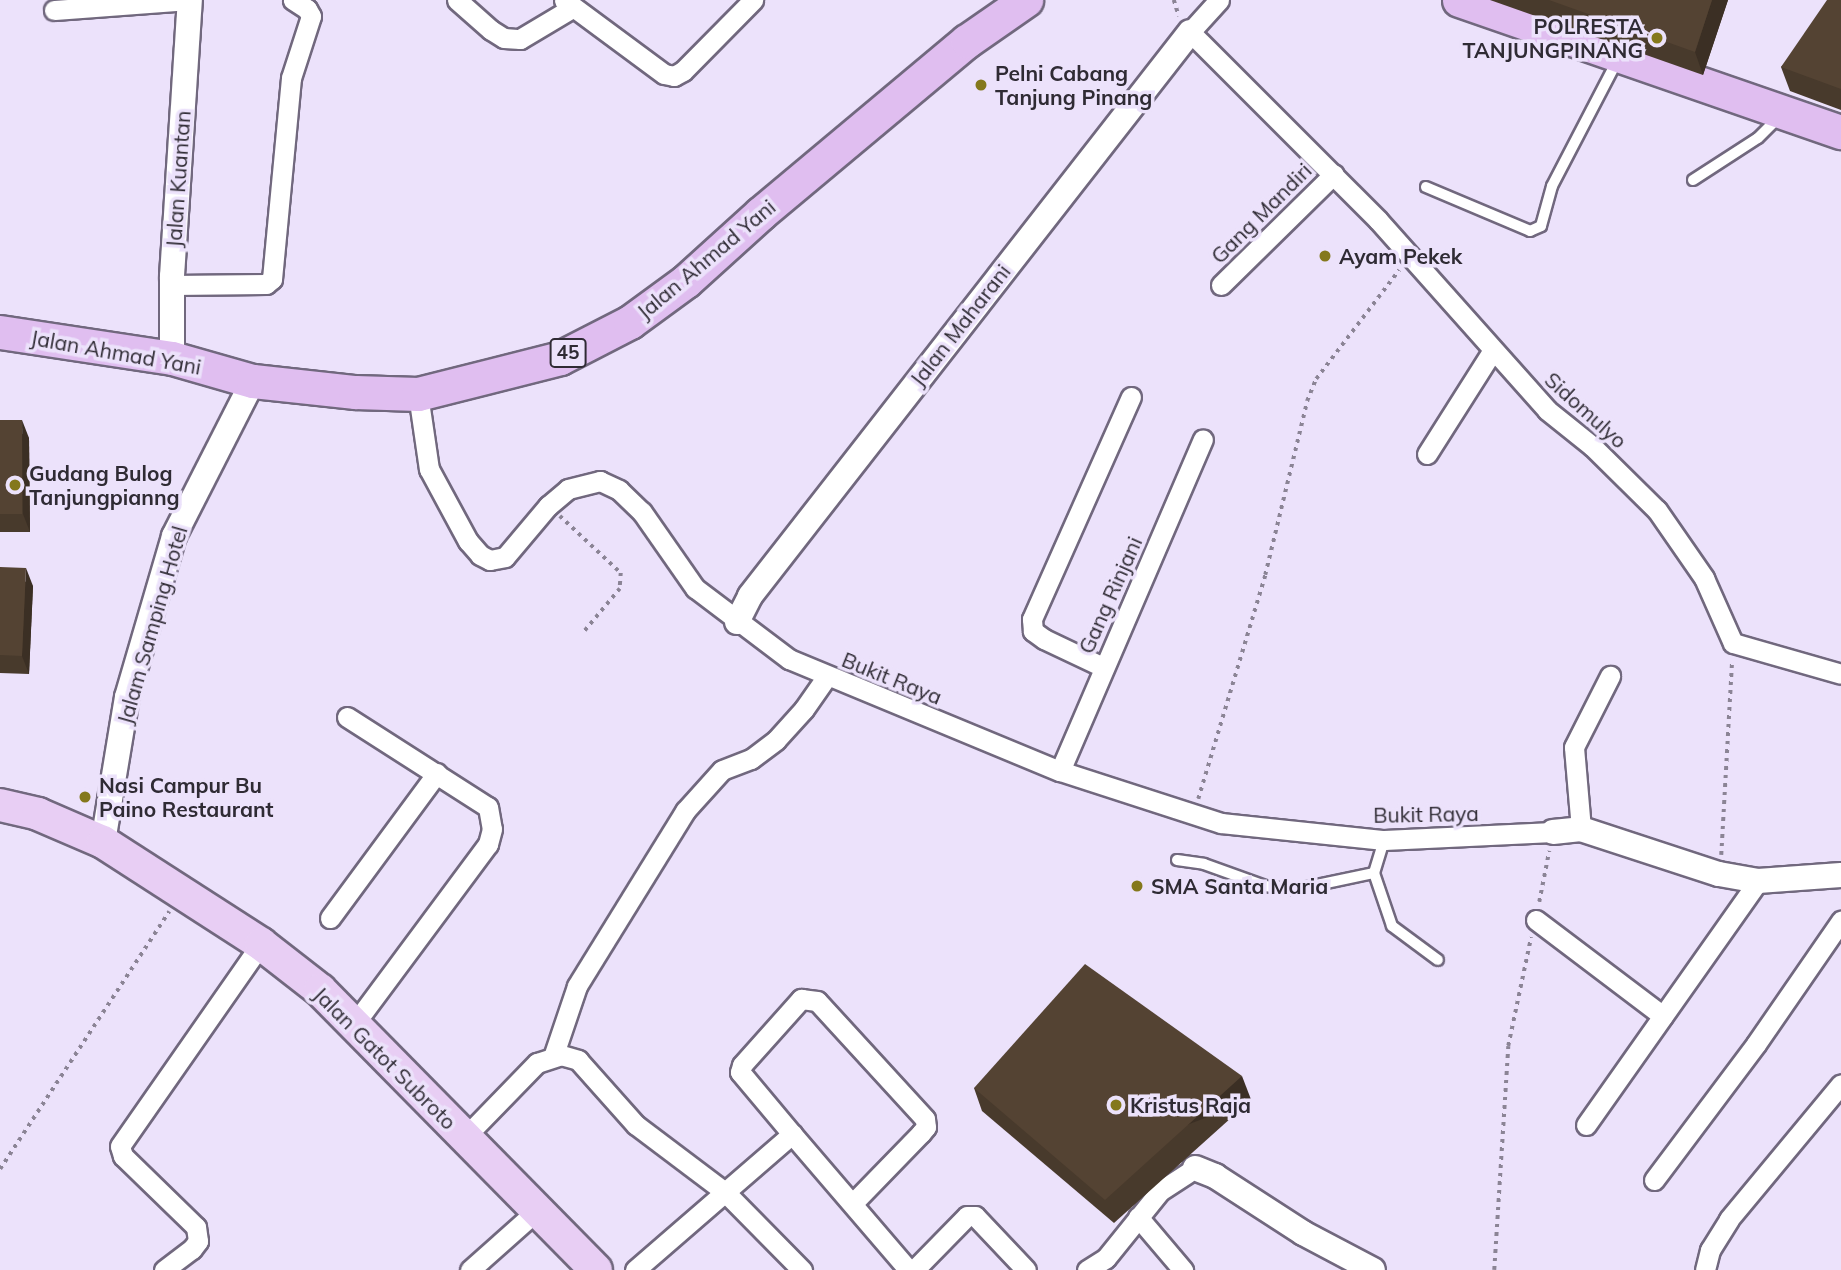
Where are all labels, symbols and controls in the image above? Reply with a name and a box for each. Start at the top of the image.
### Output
place label: POLRESTA TANJUNGPINANG [1463,13,1643,63]
marker: POLRESTA TANJUNGPINANG [1649,30,1665,46]
place label: Pelni Cabang Tanjung Pinang [995,60,1152,110]
marker: Pelni Cabang Tanjung Pinang [973,77,989,93]
street label: Jalan Kuantan [161,110,195,248]
street label: Gang Mandiri [1206,158,1316,268]
street label: Jalan Ahmad Yani [632,194,780,324]
place label: Ayam Pekek [1339,243,1462,269]
marker: Ayam Pekek [1317,248,1333,264]
street label: Jalan Maharani [905,259,1015,391]
street label: Jalan Ahmad Yani [29,325,203,379]
road number: 45 [549,338,587,368]
street label: Sidomulyo [1540,367,1632,453]
place label: Gudang Bulog Tanjungpianng [29,460,180,510]
marker: Gudang Bulog Tanjungpianng [7,477,23,493]
street label: Jalam Samping Hotel [112,523,192,727]
street label: Gang Rinjani [1073,533,1147,657]
street label: Bukit Raya [838,647,946,709]
place label: Nasi Campur Bu Paino Restaurant [99,772,274,822]
marker: Nasi Campur Bu Paino Restaurant [77,789,93,805]
street label: Bukit Raya [1373,800,1479,828]
place label: SMA Santa Maria [1151,873,1328,899]
marker: SMA Santa Maria [1129,878,1145,894]
street label: Jalan Gatot Subroto [308,981,462,1135]
place label: Kristus Raja [1130,1092,1251,1118]
marker: Kristus Raja [1108,1097,1124,1113]

